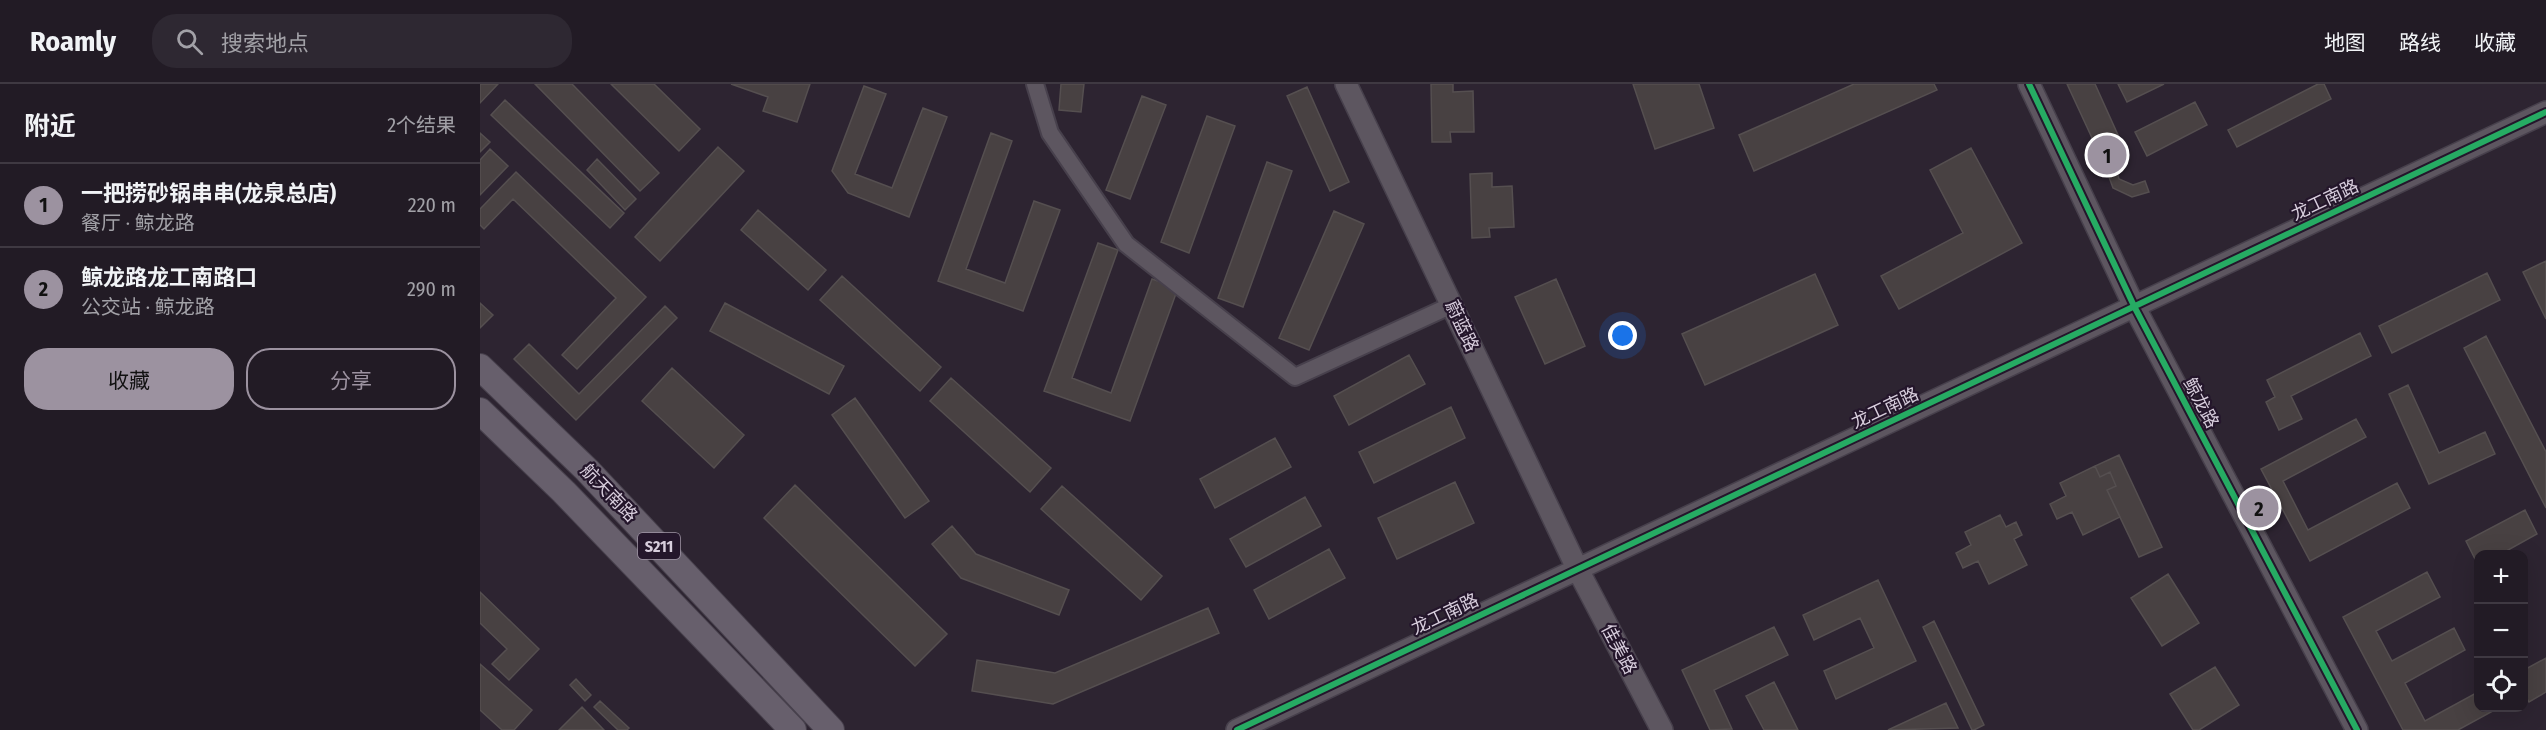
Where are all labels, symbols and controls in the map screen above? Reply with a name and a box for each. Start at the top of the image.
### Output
search box [152,14,572,68]
text: Roamly [30,25,116,58]
icon: search [173,25,206,58]
text: 搜索地点 [221,30,309,57]
text: 地图 [2324,30,2366,56]
text: 路线 [2399,30,2441,56]
text: 收藏 [2474,30,2516,56]
text: 附近 [24,111,76,142]
text: 2个结果 [387,113,456,137]
pin: 1 [2088,132,2126,178]
street label: 龙工南路 [2288,175,2362,225]
text: 一把捞砂锅串串(龙泉总店) [81,180,336,207]
text: 1 [39,193,48,217]
text: 220 m [408,193,456,217]
text: 餐厅 · 鲸龙路 [81,211,195,235]
text: 鲸龙路龙工南路口 [81,264,257,291]
text: 2 [39,277,48,301]
text: 290 m [407,277,456,301]
text: 公交站 · 鲸龙路 [81,295,215,319]
street label: 蔚蓝路 [1441,297,1483,355]
your location [1608,321,1637,350]
button: 收藏 [24,348,234,410]
button: 分享 [246,348,456,410]
street label: 鲸龙路 [2179,374,2223,432]
street label: 龙工南路 [1848,383,1922,433]
street label: 航天南路 [576,459,642,527]
pin: 2 [2240,486,2278,530]
road number: S211 [638,533,680,559]
map controls [2474,550,2528,712]
button: + [2474,550,2528,604]
street label: 龙工南路 [1408,589,1482,639]
button: − [2474,604,2528,658]
street label: 佳美路 [1597,620,1641,678]
button: locate [2474,658,2528,712]

